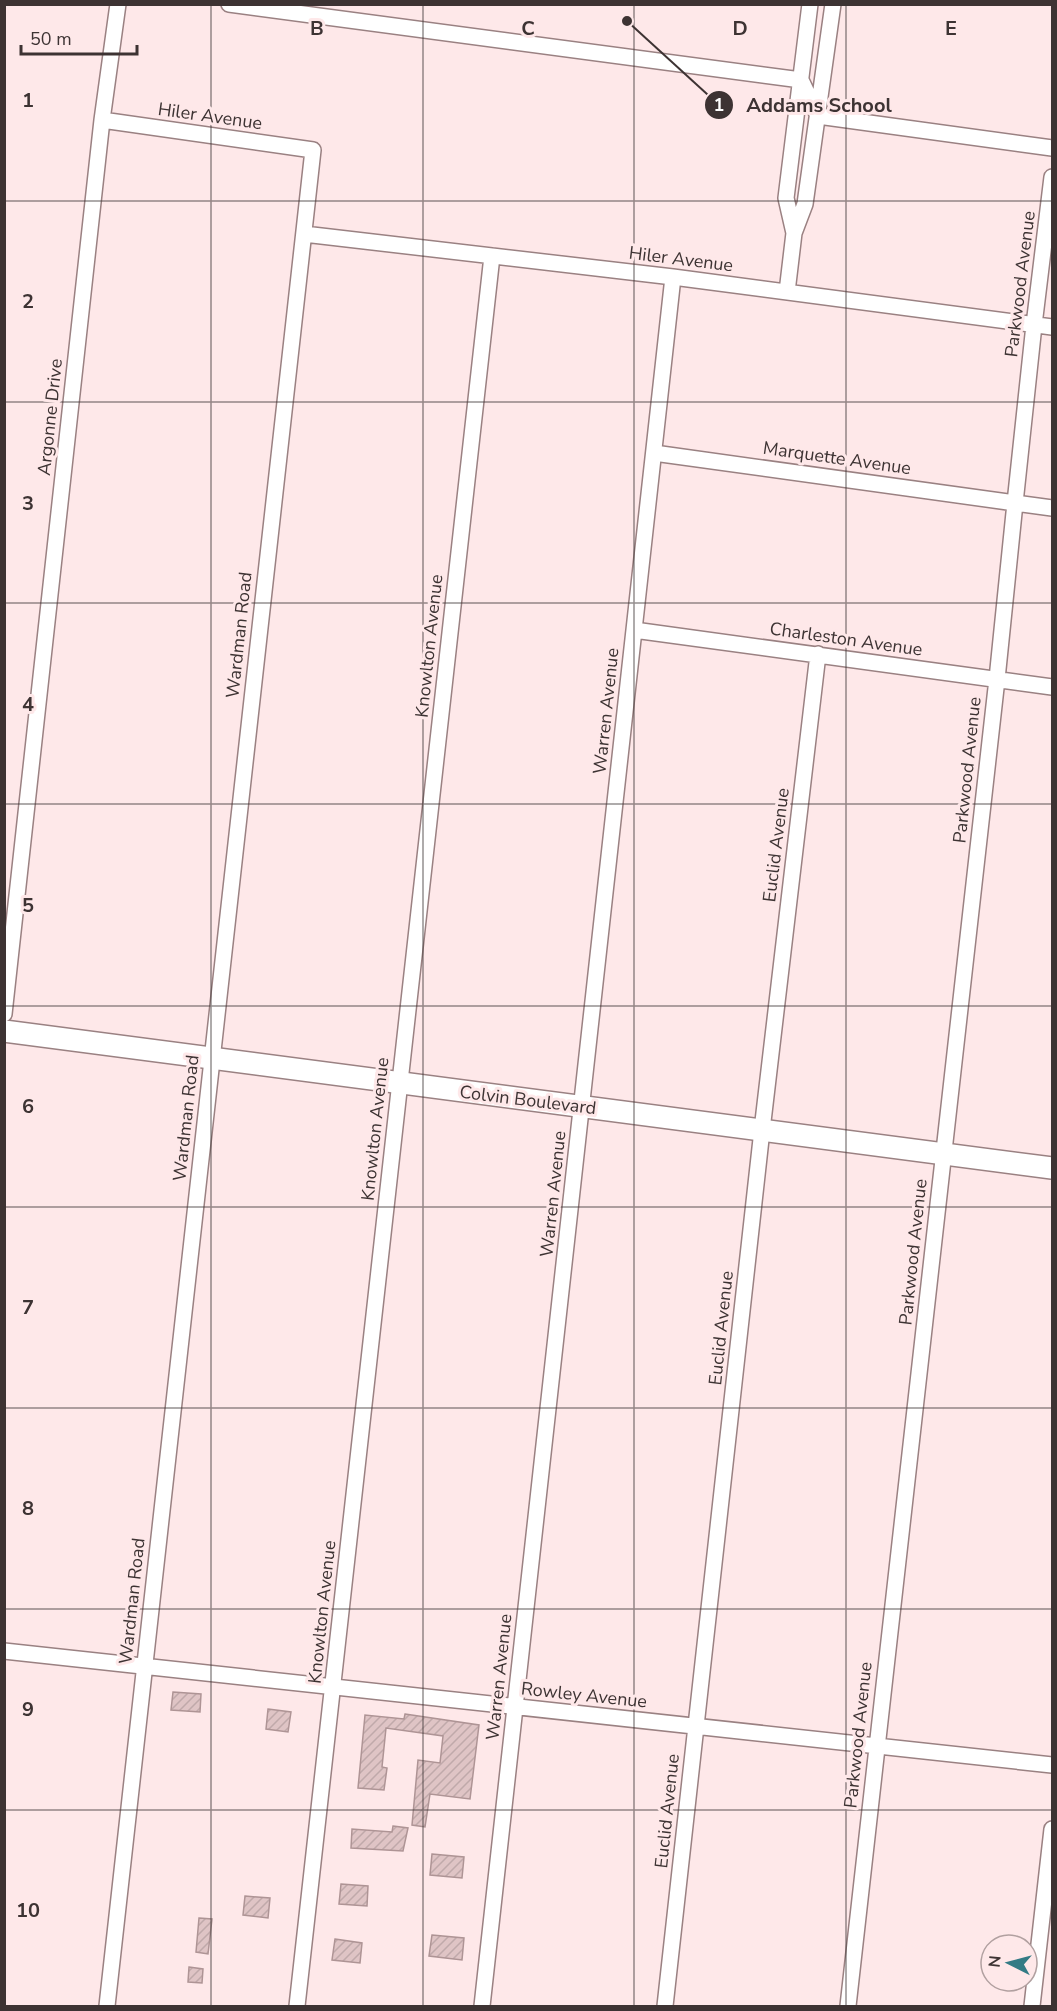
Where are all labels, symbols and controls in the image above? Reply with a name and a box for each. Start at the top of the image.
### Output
text: B [310,15,324,42]
text: C [521,15,535,42]
text: D [732,15,748,42]
text: E [945,15,957,42]
scale bar [21,18,136,56]
text: 50 m [30,27,72,51]
callout: Addams School [704,86,904,124]
text: 1 [22,87,34,114]
text: Addams School [746,92,892,119]
text: 1 [714,93,724,117]
street label: Hiler Avenue [156,97,264,135]
street label: Parkwood Avenue [999,210,1041,358]
street label: Hiler Avenue [627,241,735,277]
text: 2 [22,288,34,315]
street label: Argonne Drive [32,357,68,477]
street label: Marquette Avenue [761,436,913,480]
text: 3 [22,490,34,517]
street label: Wardman Road [220,571,258,699]
street label: Knowlton Avenue [410,573,448,719]
street label: Charleston Avenue [768,616,924,662]
street label: Warren Avenue [587,647,625,775]
text: 4 [22,691,34,718]
street label: Parkwood Avenue [947,696,987,844]
street label: Euclid Avenue [757,787,795,903]
text: 5 [22,892,34,919]
street label: Wardman Road [167,1054,205,1182]
street label: Knowlton Avenue [356,1056,394,1202]
street label: Colvin Boulevard [458,1080,598,1120]
text: 6 [22,1093,34,1120]
street label: Warren Avenue [534,1130,572,1258]
street label: Parkwood Avenue [893,1178,933,1326]
street label: Euclid Avenue [703,1270,739,1386]
text: 7 [22,1294,34,1321]
text: 8 [22,1495,34,1522]
street label: Wardman Road [113,1537,151,1665]
street label: Knowlton Avenue [303,1539,341,1685]
street label: Warren Avenue [480,1613,518,1741]
street label: Parkwood Avenue [838,1661,878,1809]
street label: Rowley Avenue [520,1676,648,1714]
text: 9 [22,1696,34,1723]
street label: Euclid Avenue [649,1753,685,1869]
text: 10 [16,1897,40,1924]
north arrow [979,1933,1039,1993]
text: N [984,1954,1007,1969]

